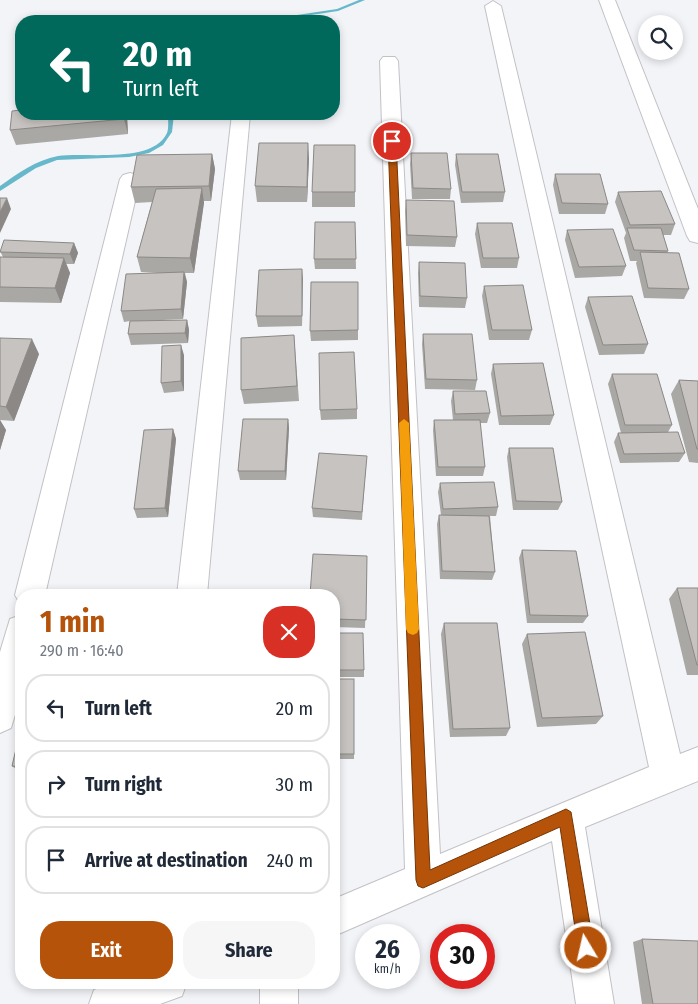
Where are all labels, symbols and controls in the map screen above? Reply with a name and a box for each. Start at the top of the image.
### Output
map controls [638,15,683,60]
button: search [638,15,683,60]
text: 20 m [123,33,192,75]
icon: left [40,35,105,100]
text: Turn left [123,75,199,102]
pin [371,120,413,162]
icon: arrive [378,127,406,155]
text: 1 min [40,604,105,640]
button: close [263,606,315,658]
text: 290 m · 16:40 [40,641,124,660]
icon: left [42,694,70,722]
text: Turn left [85,697,152,720]
text: 20 m [276,697,313,720]
icon: right [42,770,70,798]
text: Turn right [85,773,162,796]
text: 30 m [275,773,313,796]
icon: arrive [42,846,70,874]
text: Arrive at destination [85,849,248,872]
text: 240 m [267,849,313,872]
button: Exit [40,921,173,979]
button: Share [183,921,315,979]
position arrow [559,921,611,973]
speed limit sign: 30 [430,924,495,989]
text: 26 [375,935,400,965]
text: km/h [374,962,401,976]

